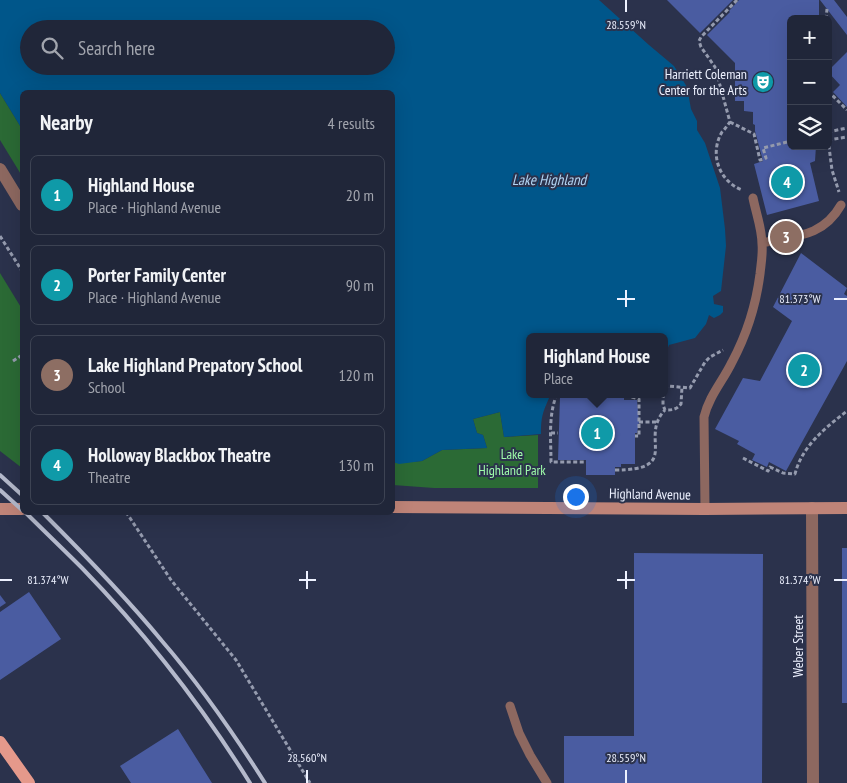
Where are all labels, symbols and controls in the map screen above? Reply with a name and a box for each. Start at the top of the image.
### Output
map controls [787,15,832,150]
button: + [787,15,832,60]
text: 28.559°N [606,17,646,32]
search box [20,20,395,75]
icon: search [38,34,66,62]
text: Search here [78,36,155,60]
button: − [787,60,832,105]
place label: Harriett Coleman Center for the Arts [659,65,747,99]
theatre icon: Harriett Coleman Center for the Arts [751,70,775,94]
button: layers [787,105,832,150]
text: Nearby [40,109,93,136]
text: 4 results [328,113,375,133]
pin: 4 [771,163,803,201]
water label: Lake Highland [512,170,589,189]
text: Highland House [88,173,195,197]
text: 1 [53,185,61,205]
text: 20 m [346,185,374,205]
text: Place · Highland Avenue [88,197,221,217]
pin: 3 [770,218,802,256]
text: Porter Family Center [88,263,226,287]
text: 2 [53,275,61,295]
text: 90 m [346,275,374,295]
text: Place · Highland Avenue [88,287,221,307]
text: 81.373°W [779,291,821,306]
popup [526,333,668,398]
text: Highland House [544,344,650,368]
pin: 2 [788,351,820,389]
text: Lake Highland Prepatory School [88,353,302,377]
text: 3 [53,365,61,385]
text: 120 m [339,365,374,385]
text: Place [544,368,573,388]
text: School [88,377,125,397]
pin: 1 [581,414,613,452]
text: Holloway Blackbox Theatre [88,443,271,467]
park label: Lake Highland Park [478,445,546,479]
text: 4 [53,455,61,475]
text: 130 m [339,455,374,475]
text: Theatre [88,467,131,487]
your location [563,484,589,510]
street label: Highland Avenue [609,484,691,504]
text: 81.374°W [27,572,69,587]
text: 81.374°W [779,572,821,587]
street label: Weber Street [789,615,807,677]
text: 28.560°N [287,750,327,765]
text: 28.559°N [606,750,646,765]

